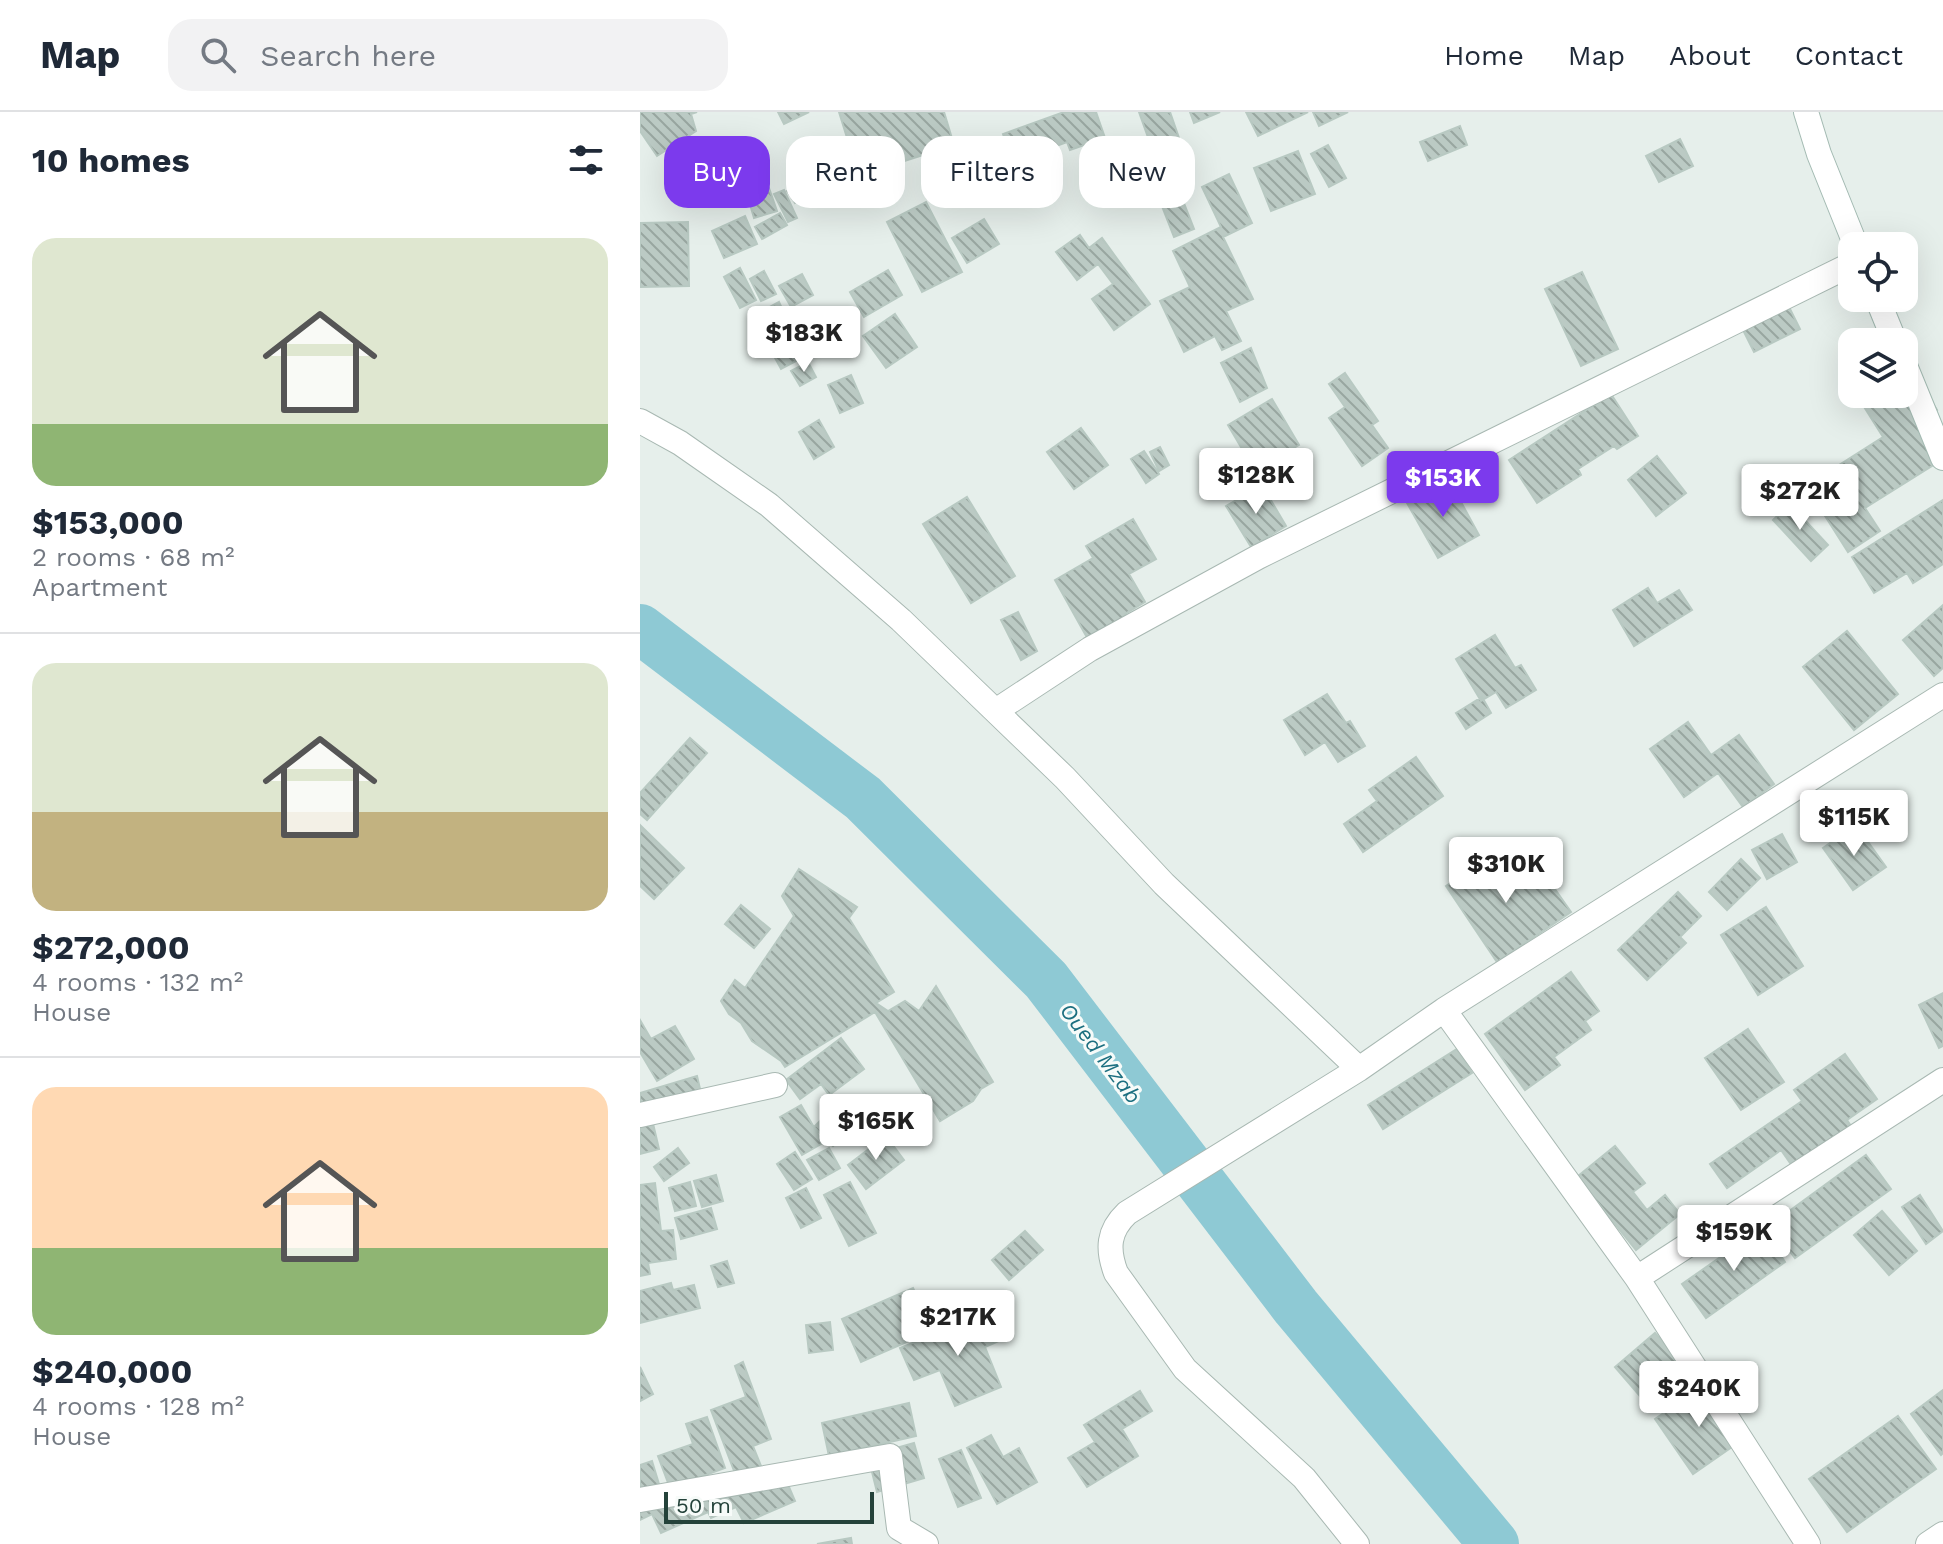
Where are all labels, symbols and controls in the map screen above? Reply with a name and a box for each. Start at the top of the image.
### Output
search box [168,19,728,91]
text: Map [40,33,120,77]
icon: search [196,33,240,77]
text: Search here [260,38,436,73]
text: Home [1444,39,1524,72]
text: Map [1568,39,1625,72]
text: About [1669,39,1751,72]
text: Contact [1795,39,1903,72]
chip: Buy [664,136,770,208]
chip: Rent [786,136,905,208]
chip: Filters [921,136,1063,208]
chip: New [1079,136,1195,208]
icon: filters [564,138,608,182]
text: 10 homes [32,140,190,180]
map controls [1838,232,1918,408]
button: locate [1838,232,1918,312]
icon: home [248,290,392,434]
pin: $183K [748,306,860,374]
text: $183K [765,317,843,347]
button: layers [1838,328,1918,408]
pin: $128K [1200,448,1312,516]
pin: $153K [1387,451,1499,519]
text: $128K [1217,459,1295,489]
text: $153K [1405,462,1481,492]
pin: $272K [1744,464,1856,532]
text: $272K [1759,475,1841,505]
text: $153,000 [32,502,184,542]
text: 2 rooms · 68 m² [32,542,234,572]
text: Apartment [32,572,168,602]
icon: home [248,715,392,859]
pin: $115K [1798,790,1910,858]
text: $115K [1818,801,1890,831]
pin: $310K [1450,837,1562,905]
text: $310K [1467,848,1545,878]
text: $272,000 [32,927,190,967]
text: 4 rooms · 132 m² [32,967,243,997]
text: House [32,997,111,1027]
water label: Oued Mzab [1055,998,1146,1108]
pin: $165K [820,1094,932,1162]
text: $165K [837,1105,915,1135]
icon: home [248,1139,392,1283]
pin: $159K [1678,1205,1790,1273]
text: $159K [1695,1216,1773,1246]
pin: $217K [902,1290,1014,1358]
text: $217K [919,1301,997,1331]
text: $240,000 [32,1351,192,1391]
pin: $240K [1643,1361,1755,1429]
text: $240K [1657,1372,1741,1402]
text: 4 rooms · 128 m² [32,1391,244,1421]
text: House [32,1421,111,1451]
scale bar [664,1488,874,1524]
text: 50 m [676,1493,731,1518]

